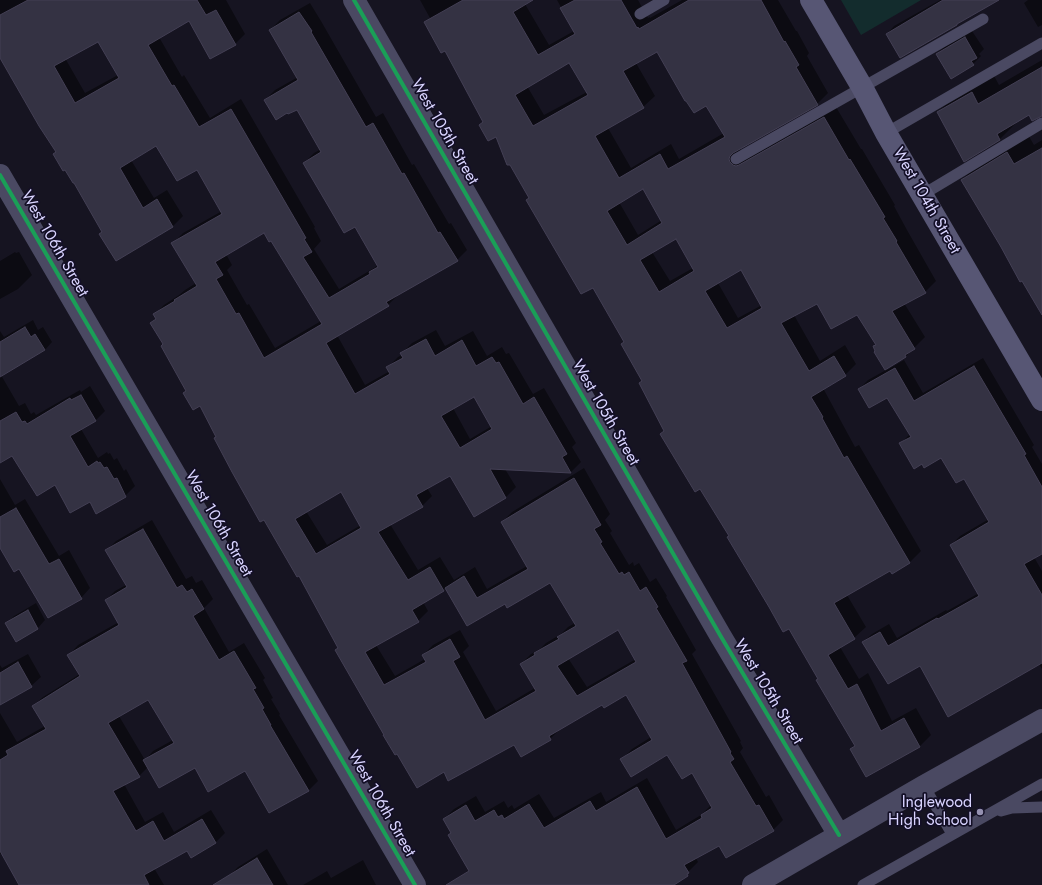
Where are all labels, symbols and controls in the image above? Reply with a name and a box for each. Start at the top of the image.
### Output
street label: West 105th Street [406,76,482,188]
street label: West 104th Street [888,145,964,257]
street label: West 106th Street [16,188,92,300]
street label: West 105th Street [567,357,643,469]
street label: West 106th Street [180,468,256,580]
street label: West 105th Street [729,636,807,748]
street label: West 106th Street [343,748,419,860]
place label: Inglewood High School [888,793,972,831]
marker: Inglewood High School [975,807,985,817]

